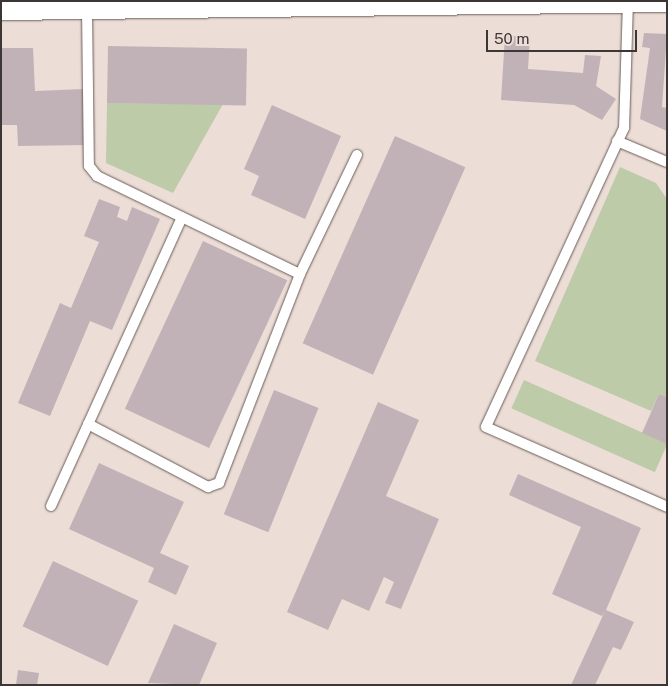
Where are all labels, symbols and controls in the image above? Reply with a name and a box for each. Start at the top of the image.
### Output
scale bar [488,20,639,52]
text: 50 m [494,30,529,47]

